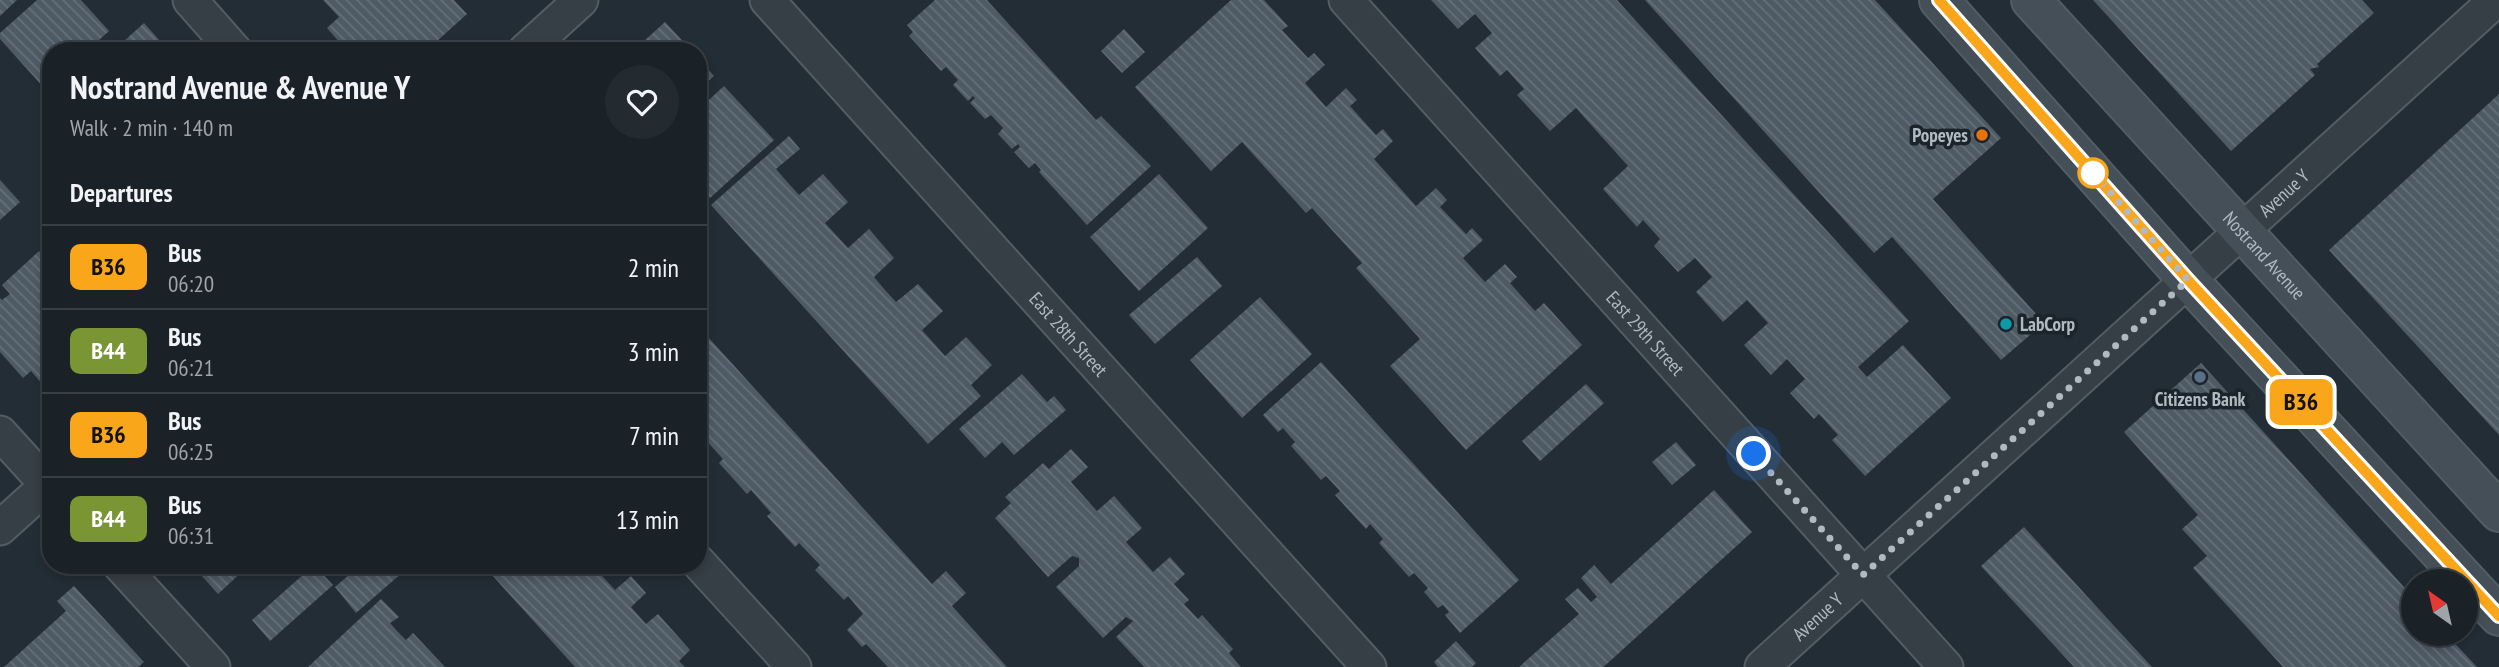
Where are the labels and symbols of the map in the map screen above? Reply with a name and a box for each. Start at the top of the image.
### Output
place label: Popeyes [1912,123,1968,147]
marker: Popeyes [1974,127,1990,143]
unlabelled marker [2078,158,2108,188]
street label: Avenue Y [2253,163,2314,222]
street label: Nostrand Avenue [2218,206,2311,305]
street label: East 29th Street [1601,286,1690,381]
street label: East 28th Street [1024,287,1113,382]
place label: LabCorp [2020,312,2075,336]
marker: LabCorp [1998,316,2014,332]
marker: Citizens Bank [2192,369,2208,385]
line badge: B36 [2261,379,2341,425]
place label: Citizens Bank [2155,387,2245,411]
your location [1736,436,1771,471]
north arrow [2401,569,2478,646]
street label: Avenue Y [1787,587,1848,646]

